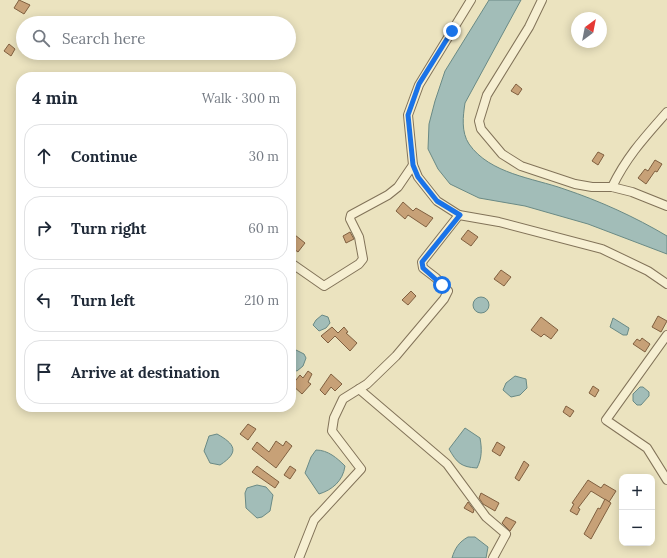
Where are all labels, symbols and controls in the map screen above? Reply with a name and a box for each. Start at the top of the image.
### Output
north arrow [571,12,607,48]
search box [16,16,296,60]
route end [443,22,461,40]
icon: search [30,27,52,49]
text: Search here [62,29,145,48]
text: 4 min [32,87,78,109]
text: Walk · 300 m [202,90,280,107]
icon: ahead [33,145,55,167]
text: Continue [71,147,137,166]
text: 30 m [249,148,279,165]
icon: right [33,217,55,239]
text: Turn right [71,219,147,238]
text: 60 m [248,220,279,237]
route start [433,276,451,294]
icon: left [33,289,55,311]
text: Turn left [71,291,135,310]
text: 210 m [244,292,279,309]
icon: arrive [33,361,55,383]
text: Arrive at destination [71,363,220,382]
map controls [619,474,655,546]
button: + [619,474,655,510]
button: − [619,510,655,546]

